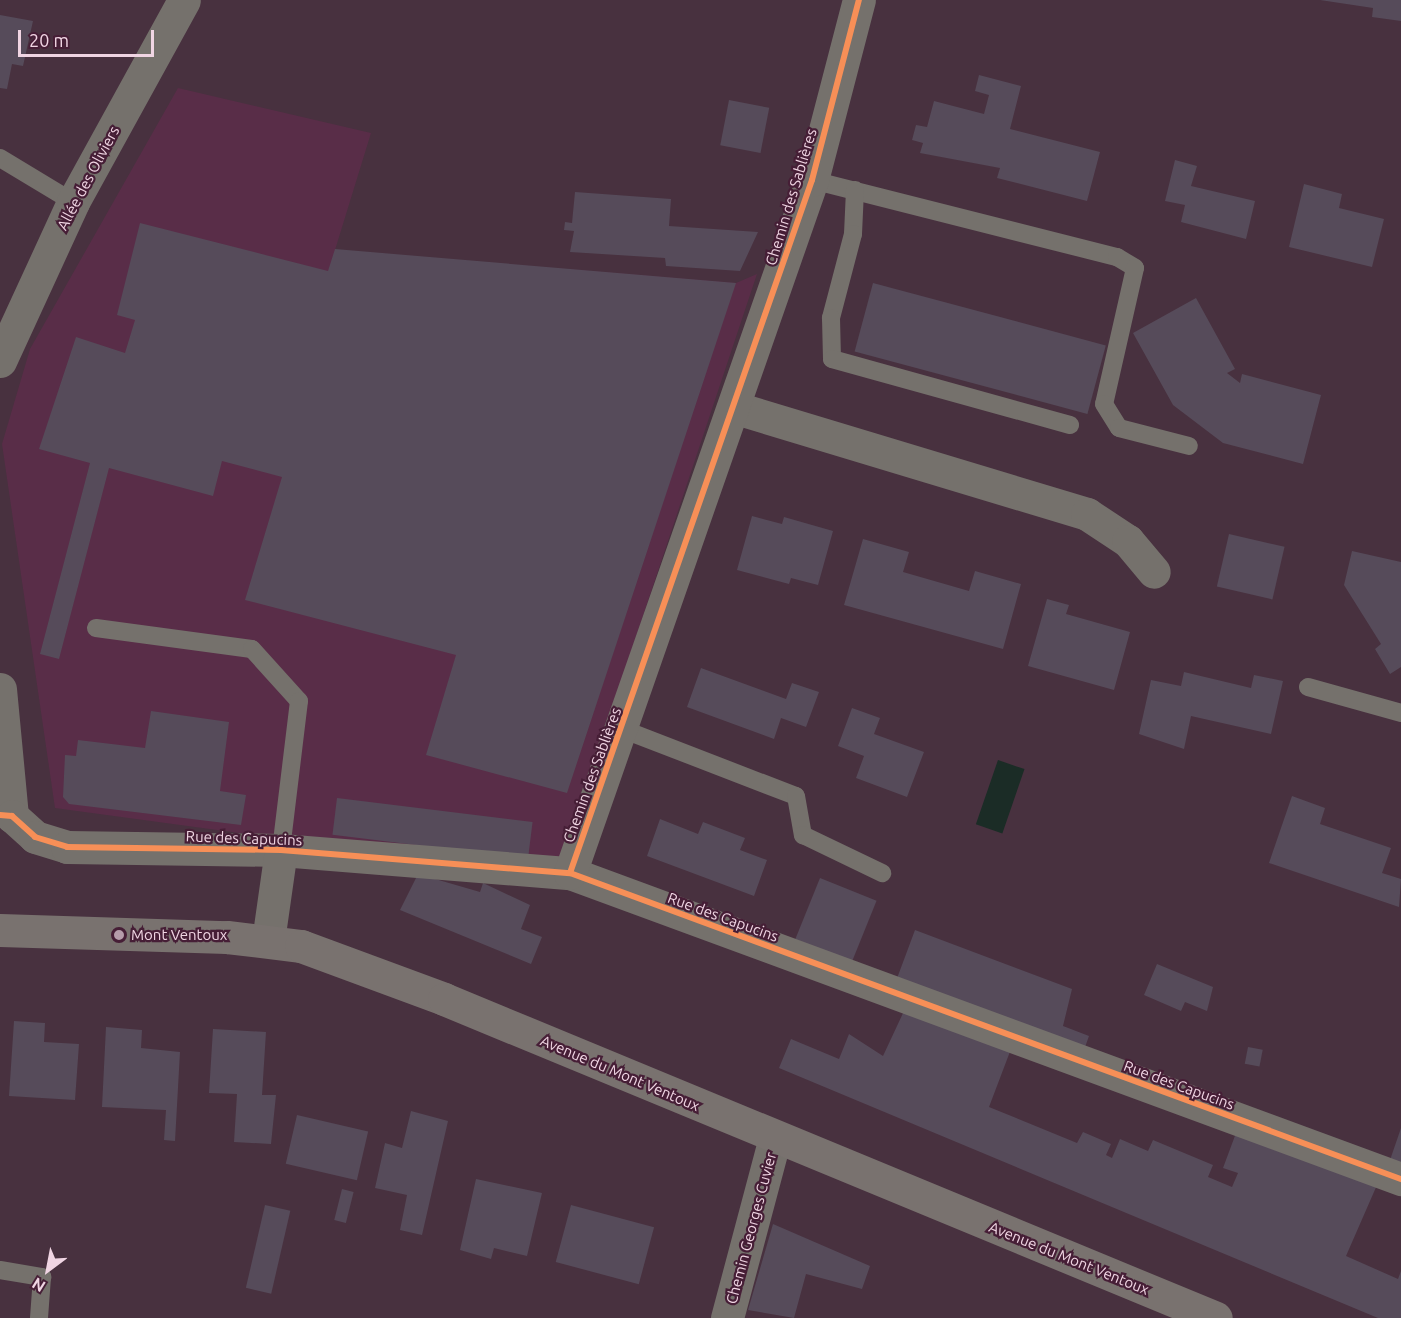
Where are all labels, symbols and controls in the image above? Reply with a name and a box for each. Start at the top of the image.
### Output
scale bar [21,18,158,56]
text: 20 m [29,30,69,50]
street label: Allée des Oliviers [53,123,123,233]
street label: Chemin des Sablières [762,126,820,268]
street label: Chemin des Sablières [559,705,625,845]
street label: Rue des Capucins [185,827,303,849]
street label: Rue des Capucins [665,889,781,945]
place label: Mont Ventoux [131,926,227,944]
marker: Mont Ventoux [112,928,126,942]
street label: Avenue du Mont Ventoux [538,1031,702,1115]
street label: Rue des Capucins [1121,1057,1237,1113]
street label: Chemin Georges Cuvier [722,1150,780,1306]
street label: Avenue du Mont Ventoux [986,1218,1152,1298]
north arrow [18,1240,78,1300]
text: N [29,1274,48,1296]

